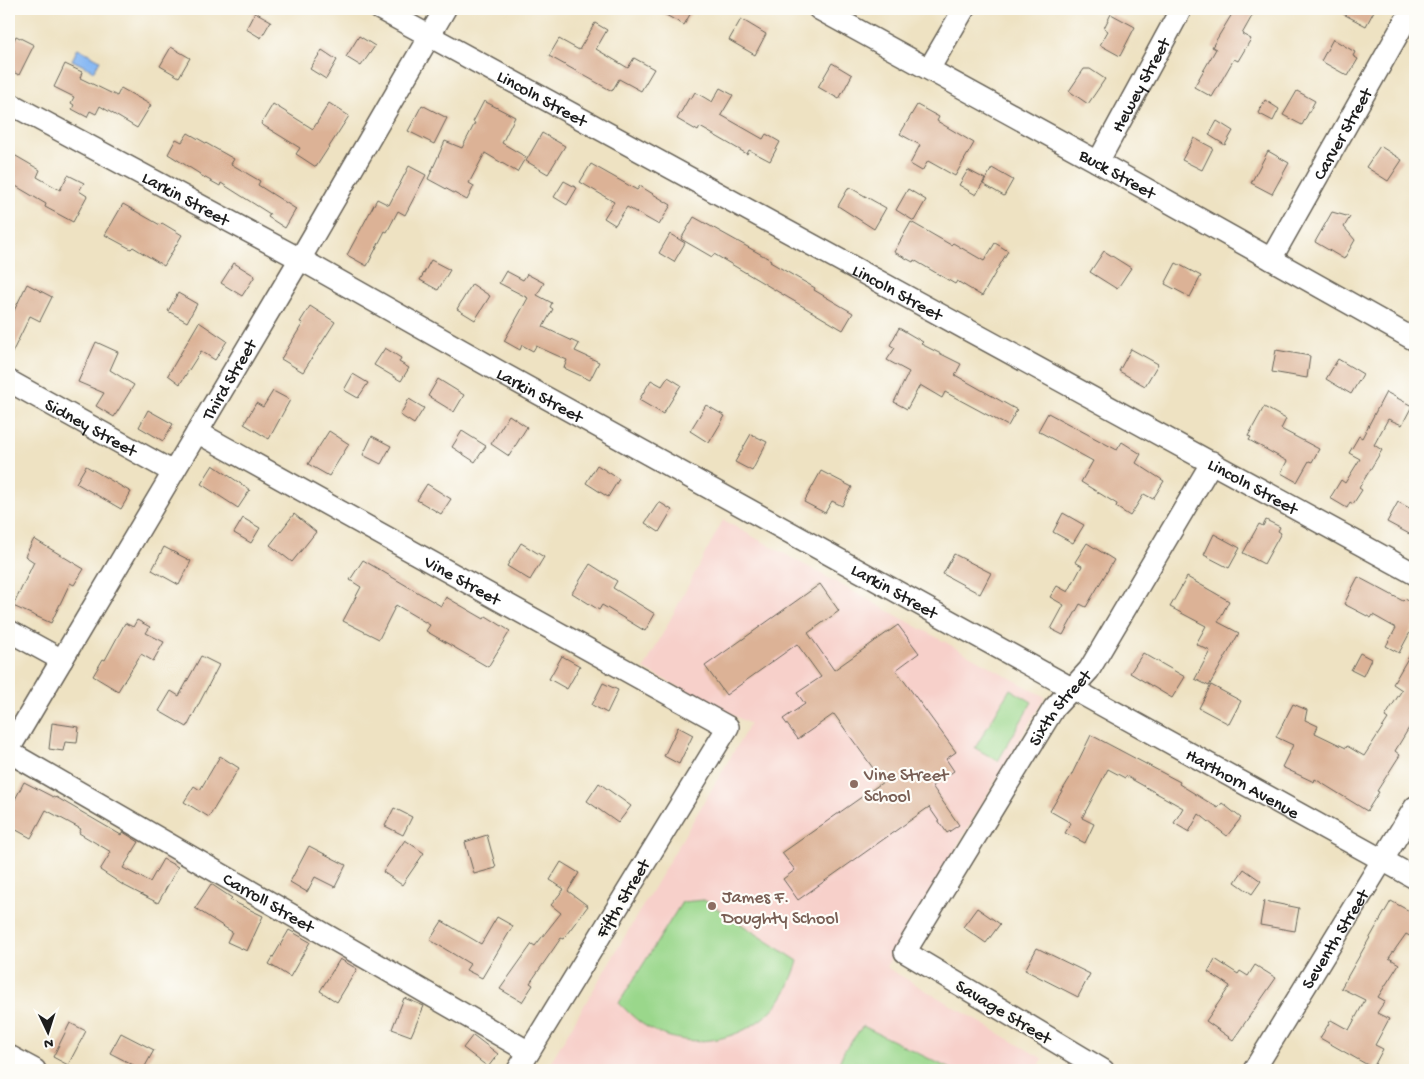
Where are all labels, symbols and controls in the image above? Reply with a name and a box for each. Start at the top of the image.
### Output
street label: Hewey Street [1108,34,1177,137]
street label: Lincoln Street [493,67,591,134]
street label: Carver Street [1310,84,1379,184]
street label: Buck Street [1074,145,1160,206]
street label: Larkin Street [138,168,234,233]
street label: Lincoln Street [848,261,947,328]
street label: Third Street [198,335,263,425]
street label: Larkin Street [492,364,587,430]
street label: Sidney Street [40,395,141,463]
street label: Lincoln Street [1204,455,1302,522]
street label: Vine Street [419,552,505,612]
street label: Larkin Street [847,560,942,626]
street label: Sixth Street [1025,665,1098,751]
street label: Harthorn Avenue [1181,745,1303,825]
place label: Vine Street School [863,766,950,808]
marker: Vine Street School [848,778,860,790]
street label: Fifth Street [592,855,657,943]
street label: Carroll Street [218,869,318,940]
street label: Seventh Street [1298,885,1376,994]
place label: James F. Doughty School [721,888,839,930]
marker: James F. Doughty School [706,900,718,912]
street label: Savage Street [951,976,1056,1051]
north arrow [22,1006,72,1056]
text: N [44,1034,54,1051]

